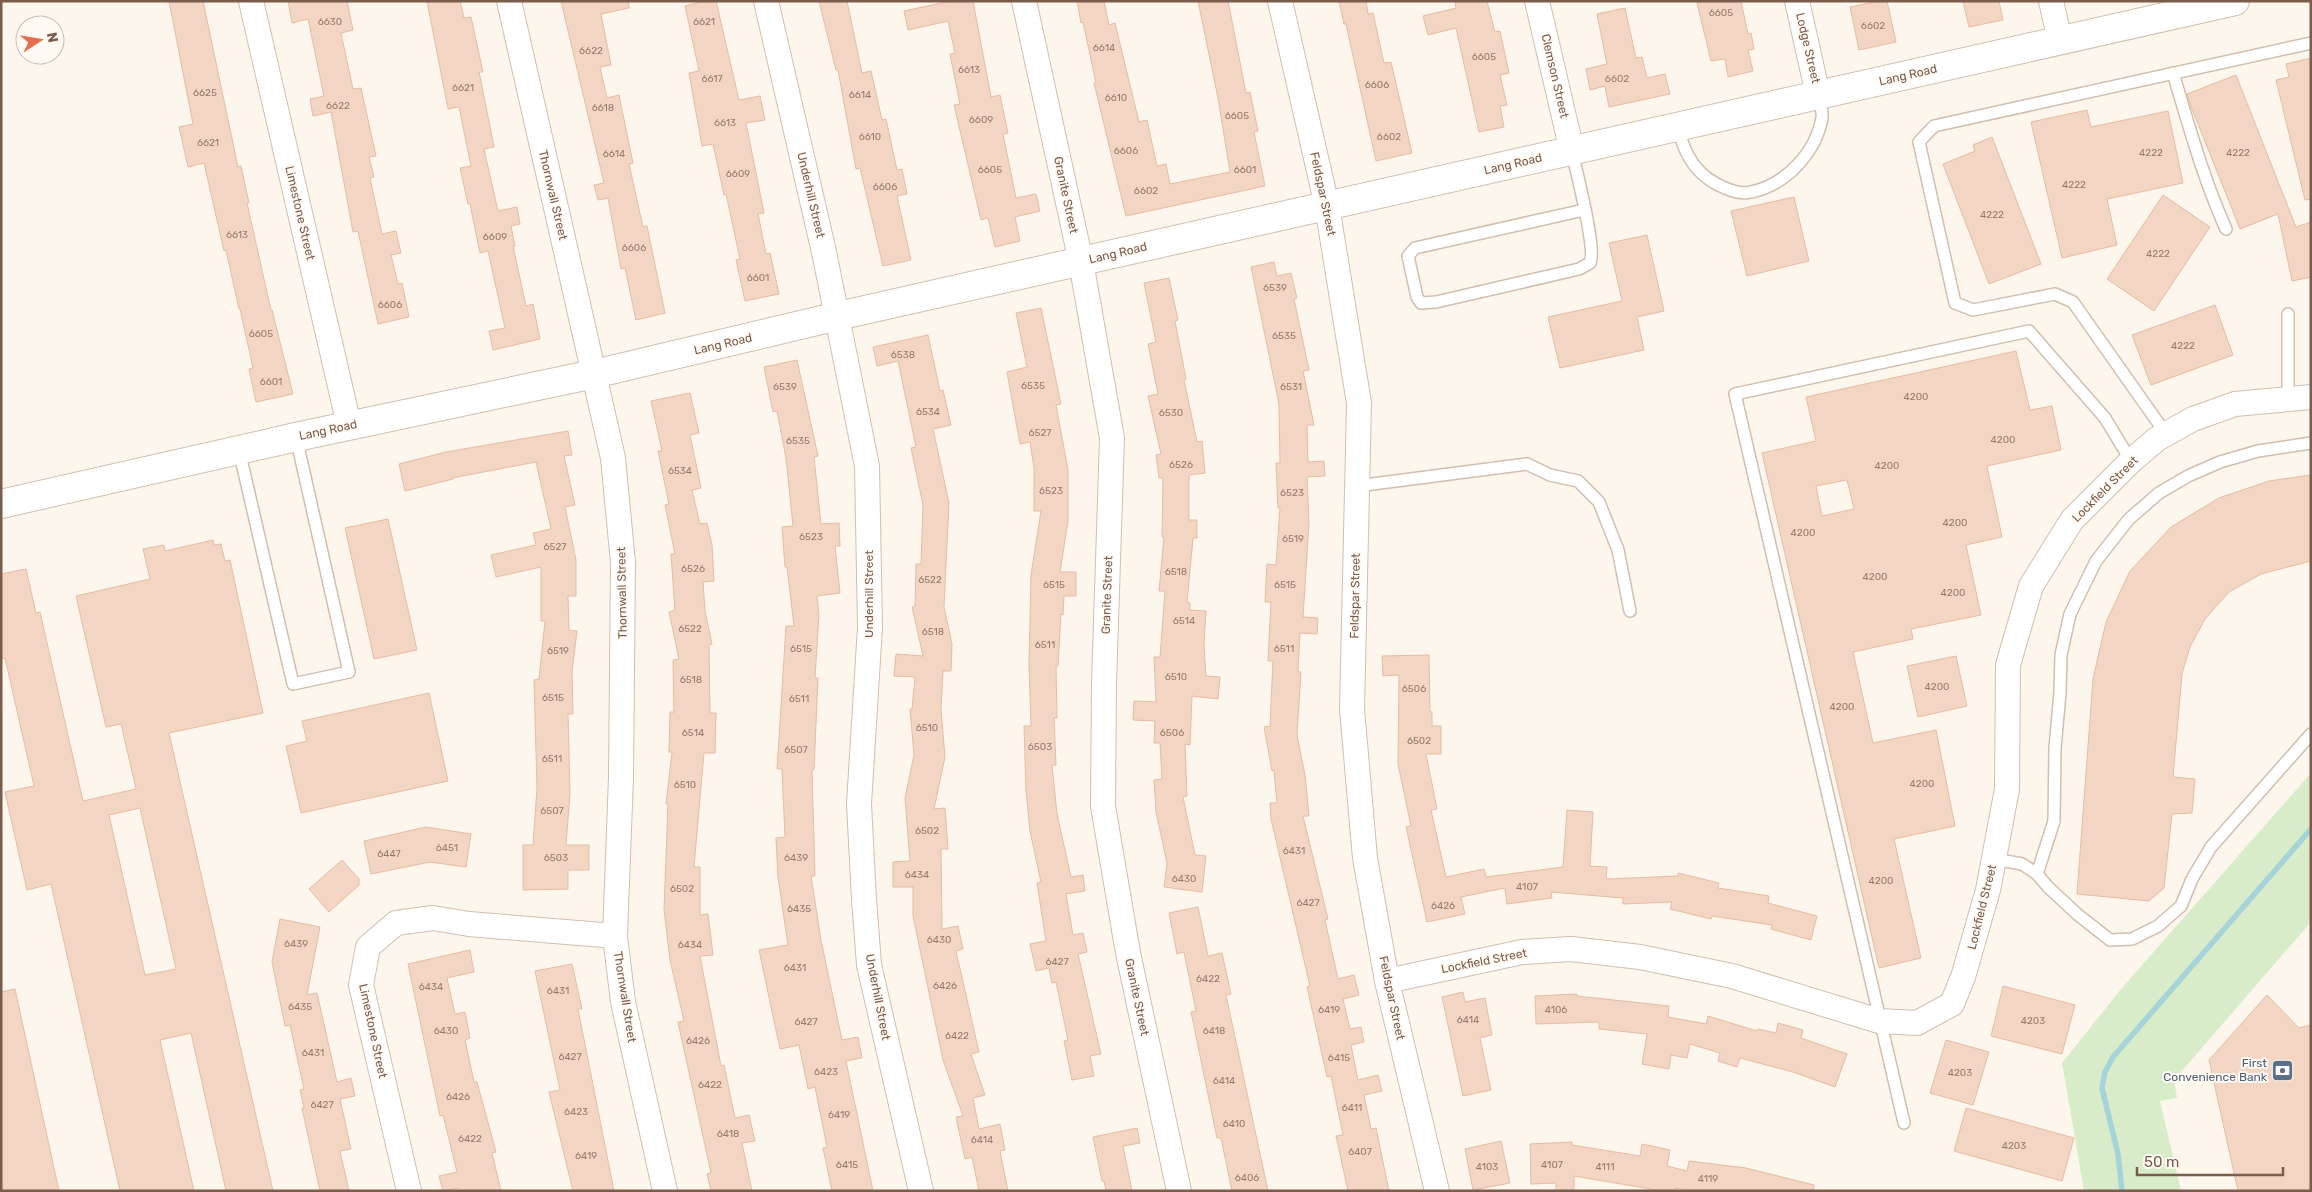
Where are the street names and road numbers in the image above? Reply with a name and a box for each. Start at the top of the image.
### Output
street label: Lodge Street [1793,11,1823,85]
street label: Clemson Street [1538,32,1572,120]
street label: Lang Road [1878,62,1938,88]
street label: Thornwall Street [536,149,570,242]
street label: Underhill Street [794,151,828,240]
street label: Feldspar Street [1307,151,1339,238]
street label: Lang Road [1483,151,1543,177]
street label: Granite Street [1051,155,1081,235]
street label: Limestone Street [282,164,318,262]
street label: Lang Road [1088,240,1148,266]
street label: Lang Road [693,331,753,357]
street label: Lang Road [298,417,358,443]
street label: Lockfield Street [2069,453,2141,525]
street label: Thornwall Street [614,546,630,639]
street label: Underhill Street [862,550,876,638]
street label: Feldspar Street [1347,553,1363,639]
street label: Granite Street [1099,555,1115,634]
street label: Lockfield Street [1965,863,1999,951]
street label: Lockfield Street [1440,946,1528,976]
street label: Thornwall Street [611,950,639,1044]
street label: Underhill Street [863,953,893,1042]
street label: Feldspar Street [1376,955,1408,1042]
street label: Granite Street [1122,957,1152,1037]
street label: Limestone Street [356,982,390,1080]

